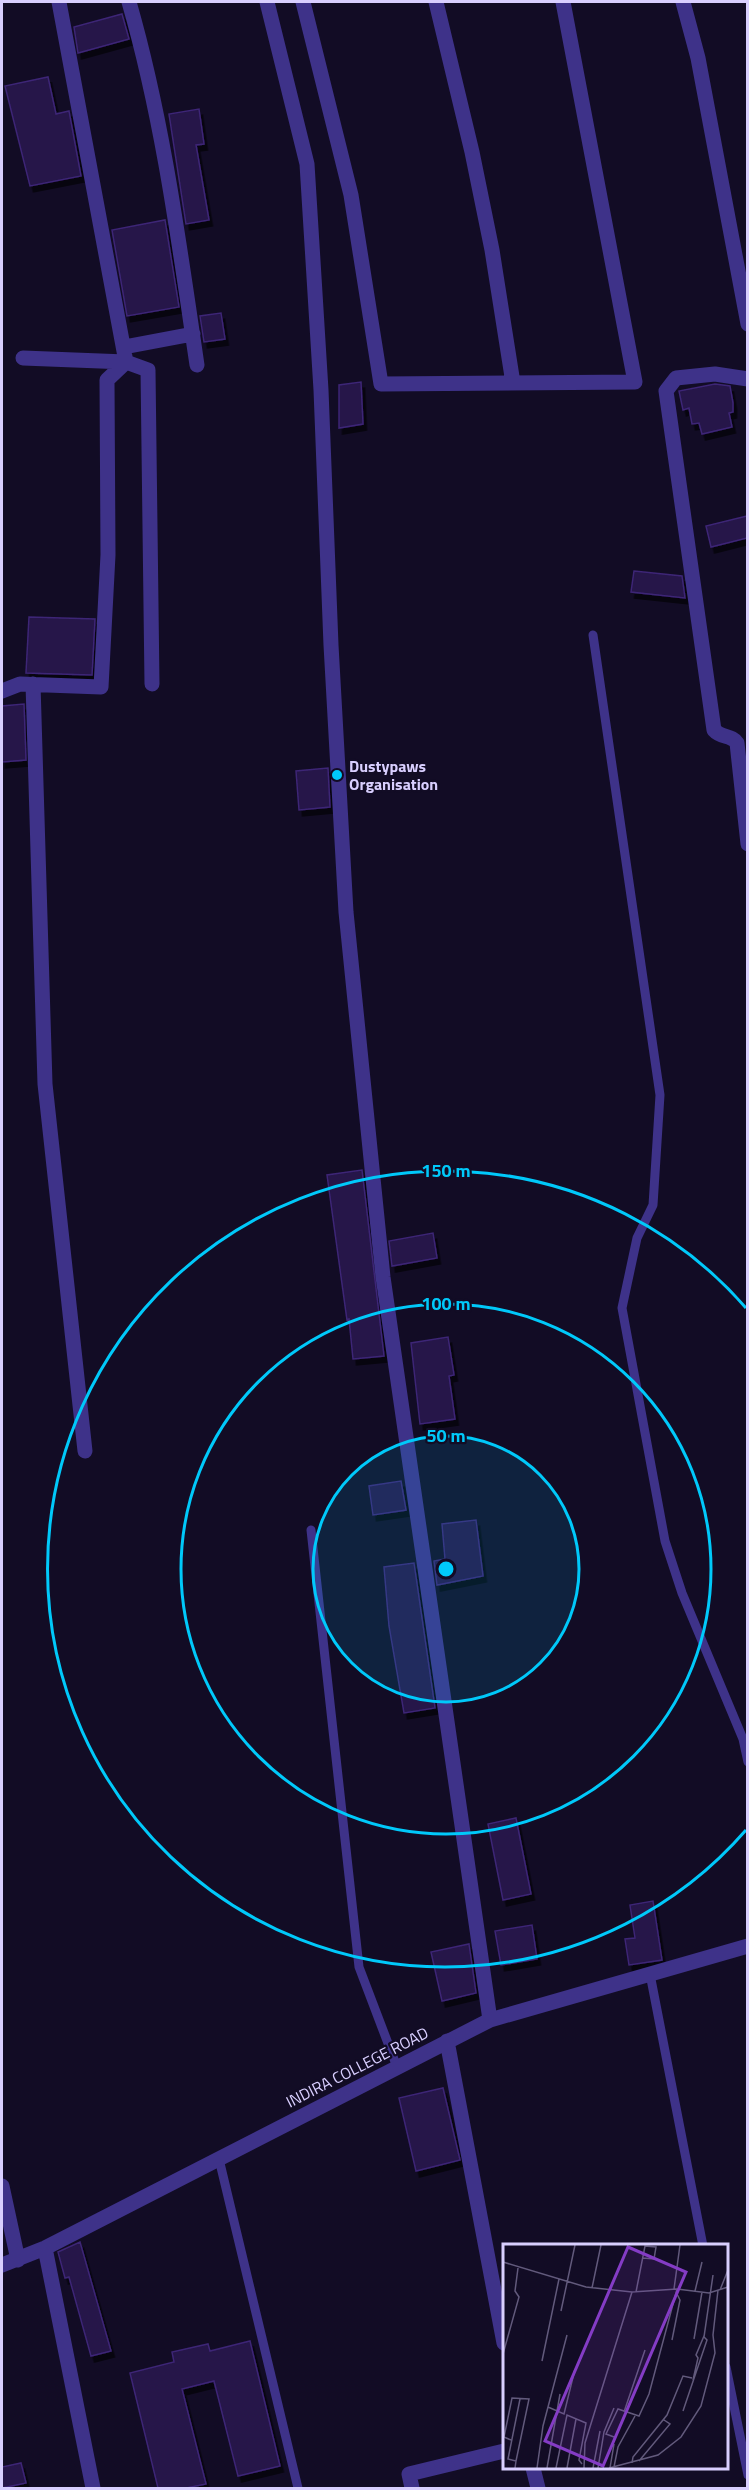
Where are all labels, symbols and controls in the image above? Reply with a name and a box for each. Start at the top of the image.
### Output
place label: Dustypaws Organisation [349,754,438,796]
marker: Dustypaws Organisation [330,768,344,782]
text: 150 m [421,1157,471,1184]
text: 100 m [421,1290,471,1317]
text: 50 m [426,1422,466,1449]
centre of rings [436,1559,456,1579]
street label: INDIRA COLLEGE ROAD [281,2021,433,2113]
inset map [503,2244,728,2469]

